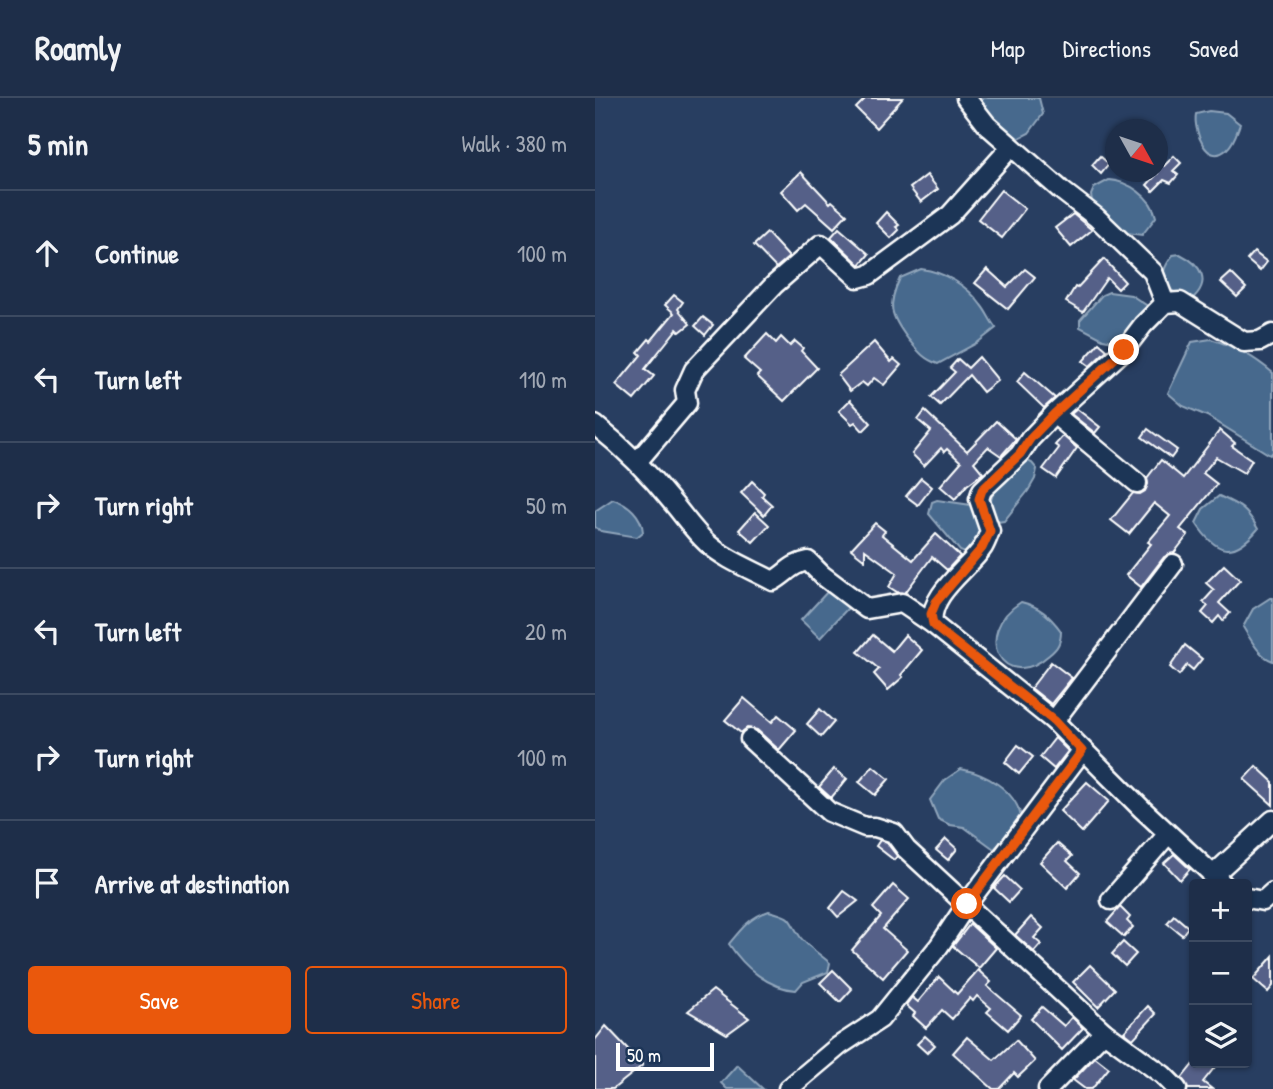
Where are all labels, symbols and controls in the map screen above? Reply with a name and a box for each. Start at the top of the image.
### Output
text: Roamly [35,26,121,70]
text: Map [991,32,1025,64]
text: Directions [1063,32,1151,64]
text: Saved [1189,32,1238,64]
north arrow [1105,119,1168,182]
text: 5 min [28,124,88,164]
text: Walk · 380 m [461,128,567,159]
icon: ahead [28,234,66,272]
text: Continue [95,236,179,271]
text: 100 m [517,238,567,269]
route end [1108,334,1139,365]
icon: left [28,360,66,398]
text: Turn left [95,362,181,397]
text: 110 m [519,364,567,395]
icon: right [28,486,66,524]
text: Turn right [95,488,193,523]
text: 50 m [526,490,567,521]
icon: left [28,612,66,650]
text: Turn left [95,614,181,649]
text: 20 m [525,616,567,647]
icon: right [28,738,66,776]
text: Turn right [95,740,193,775]
text: 100 m [517,742,567,773]
icon: arrive [28,864,66,902]
text: Arrive at destination [95,866,290,901]
map controls [1189,879,1252,1068]
button: + [1189,879,1252,942]
route start [951,888,982,919]
button: − [1189,942,1252,1005]
button: Save [28,966,291,1034]
button: Share [305,966,567,1034]
button: layers [1189,1005,1252,1068]
scale bar [616,1040,714,1072]
text: 50 m [627,1042,661,1068]

